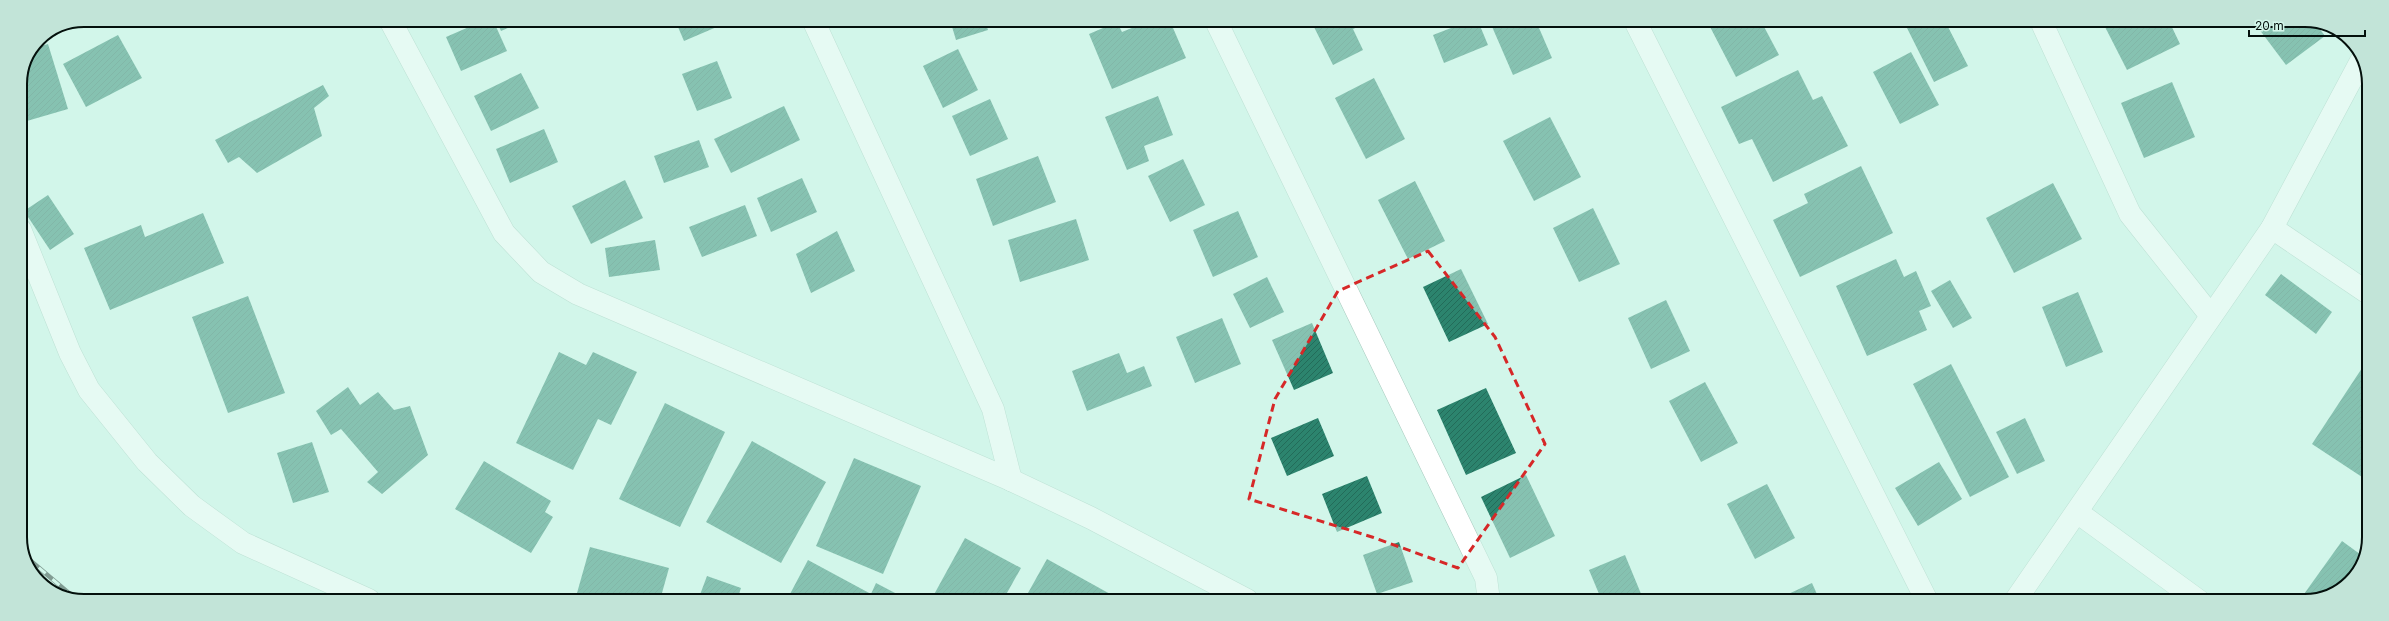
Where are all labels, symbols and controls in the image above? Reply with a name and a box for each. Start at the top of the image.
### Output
scale bar [2249,12,2365,38]
text: 20 m [2255,18,2284,33]

